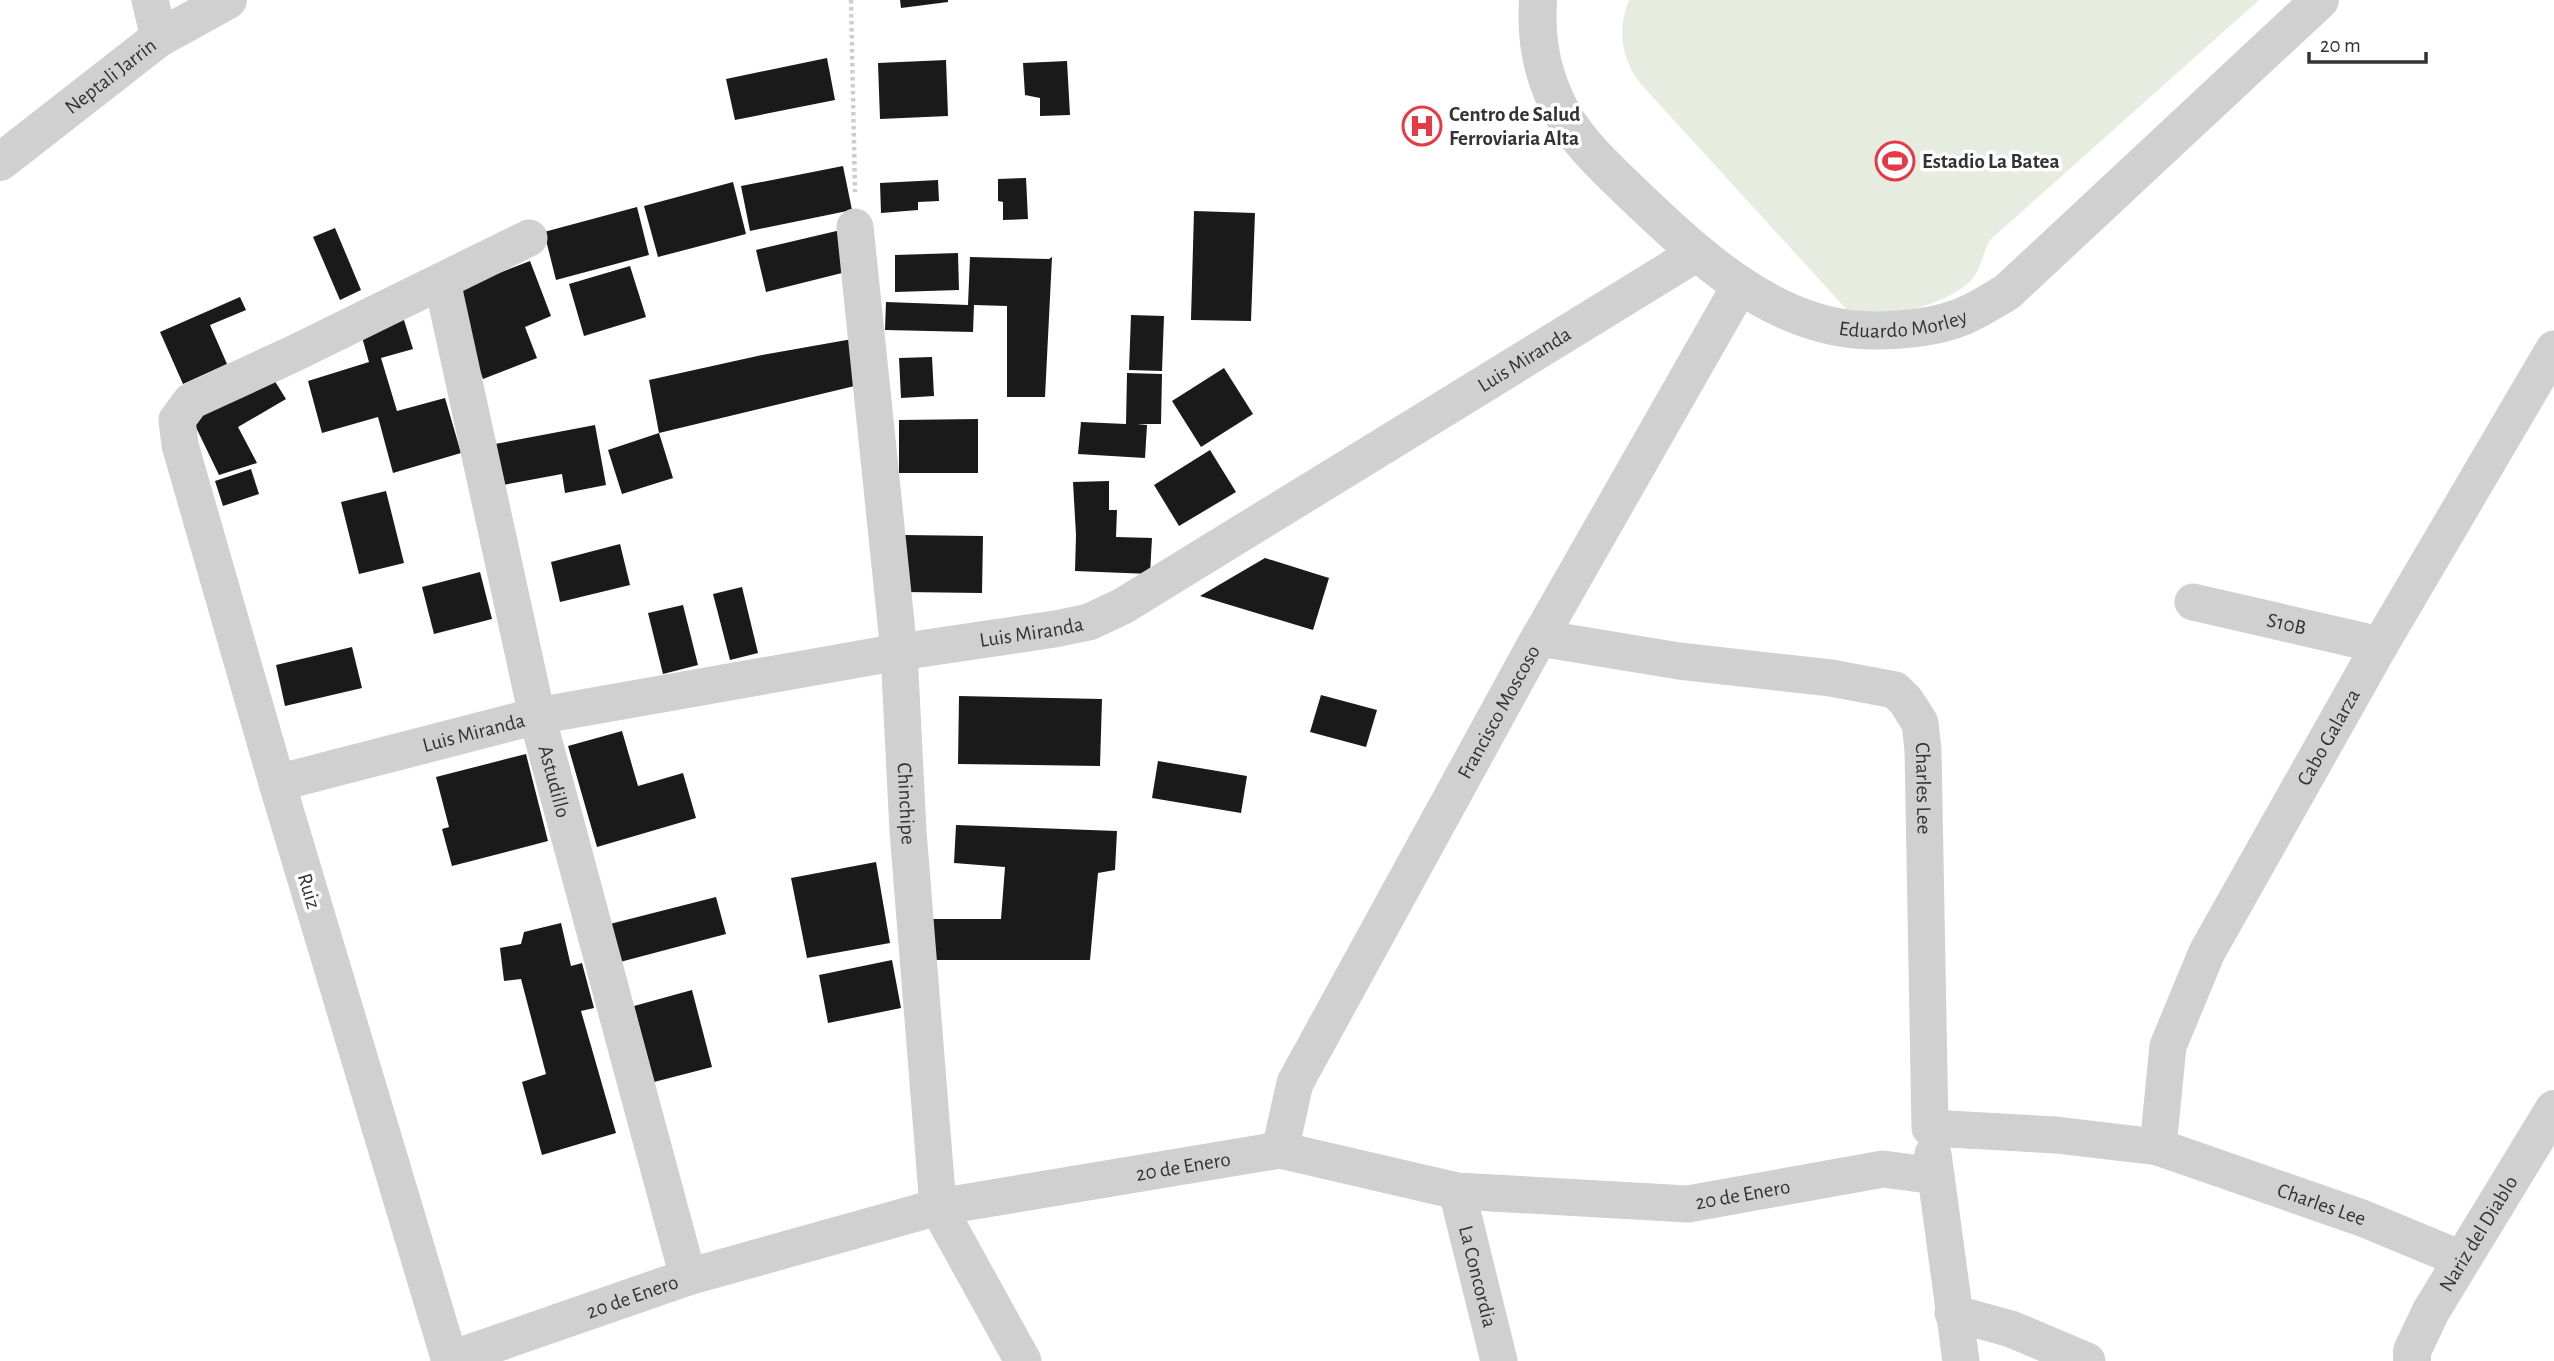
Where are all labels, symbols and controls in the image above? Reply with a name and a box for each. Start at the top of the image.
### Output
scale bar [2309,21,2426,65]
street label: Neptali Jarrin [61,34,160,118]
text: 20 m [2320,35,2361,56]
place label: Centro de Salud Ferroviaria Alta [1449,104,1580,149]
hospital icon: Centro de Salud Ferroviaria Alta [1401,105,1443,147]
sports icon: Estadio La Batea [1874,140,1916,182]
place label: Estadio La Batea [1922,151,2060,172]
street label: Eduardo Morley [1838,305,1970,341]
street label: Luis Miranda [1474,323,1575,396]
street label: S10B [2265,609,2308,638]
street label: Luis Miranda [978,613,1086,651]
street label: Francisco Moscoso [1454,641,1543,782]
street label: Cabo Galarza [2293,685,2364,789]
street label: Luis Miranda [420,709,527,756]
street label: Charles Lee [1912,741,1935,834]
street label: Astudillo [535,743,574,820]
street label: Chinchipe [894,762,920,845]
street label: Ruiz [294,871,324,911]
street label: 20 de Enero [1134,1148,1232,1184]
street label: Nariz del Diablo [2435,1172,2521,1295]
street label: 20 de Enero [1694,1175,1792,1213]
street label: Charles Lee [2275,1179,2369,1229]
street label: La Concordia [1455,1223,1501,1330]
street label: 20 de Enero [584,1271,681,1322]

